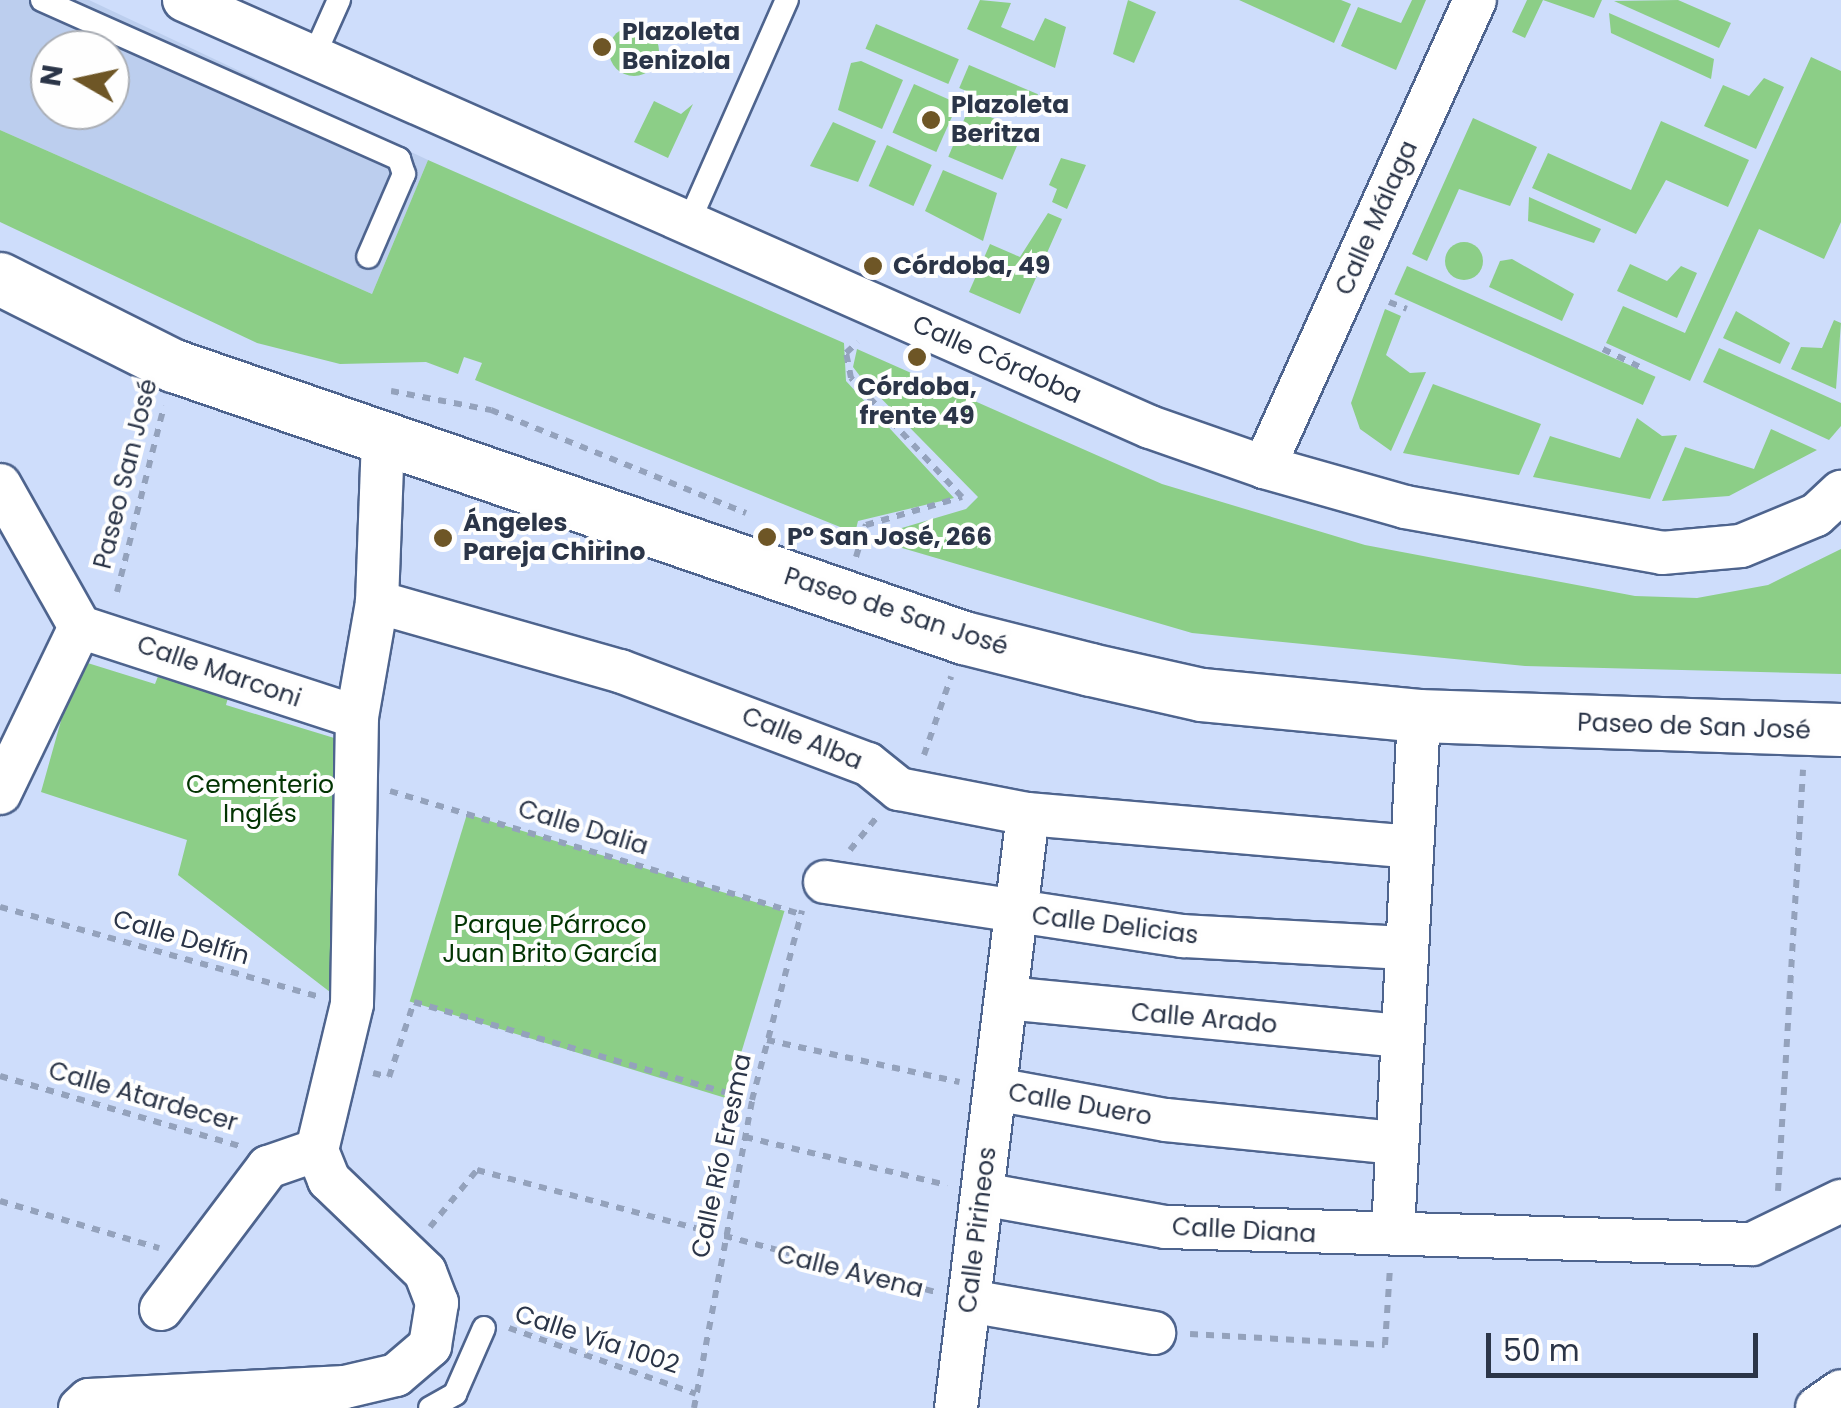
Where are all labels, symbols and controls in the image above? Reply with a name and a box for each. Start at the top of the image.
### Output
place label: Plazoleta Benizola [622,18,740,77]
north arrow [30,30,130,130]
marker: Plazoleta Benizola [591,36,613,58]
text: N [31,62,73,89]
place label: Plazoleta Beritza [951,91,1069,150]
marker: Plazoleta Beritza [920,109,942,131]
street label: Calle Málaga [1330,136,1424,300]
place label: Córdoba, 49 [893,251,1050,281]
marker: Córdoba, 49 [862,255,884,277]
street label: Calle Córdoba [908,309,1086,411]
marker: Córdoba, frente 49 [906,346,928,368]
place label: Córdoba, frente 49 [857,373,977,432]
street label: Paseo San José [88,376,164,572]
place label: Ángeles Pareja Chirino [463,509,645,568]
place label: Pº San José, 266 [787,522,992,552]
marker: Pº San José, 266 [756,526,778,548]
marker: Ángeles Pareja Chirino [432,527,454,549]
street label: Paseo de San José [780,562,1012,662]
street label: Calle Marconi [133,630,305,714]
street label: Calle Alba [737,701,867,777]
street label: Paseo de San José [1577,708,1811,746]
park label: Cementerio Inglés [186,771,334,830]
street label: Calle Dalia [514,794,652,862]
street label: Calle Delicias [1030,901,1200,951]
street label: Calle Delfín [109,904,253,972]
park label: Parque Párroco Juan Brito García [442,911,658,970]
street label: Calle Arado [1130,998,1278,1040]
street label: Calle Río Eresma [686,1051,758,1261]
street label: Calle Atardecer [45,1056,241,1138]
street label: Calle Duero [1006,1078,1154,1132]
street label: Calle Pirineos [953,1145,1003,1315]
street label: Calle Diana [1171,1212,1317,1250]
street label: Calle Avena [774,1239,926,1305]
street label: Calle Vía 1002 [511,1299,683,1381]
scale bar [1491,1313,1764,1375]
text: 50 m [1503,1329,1580,1372]

